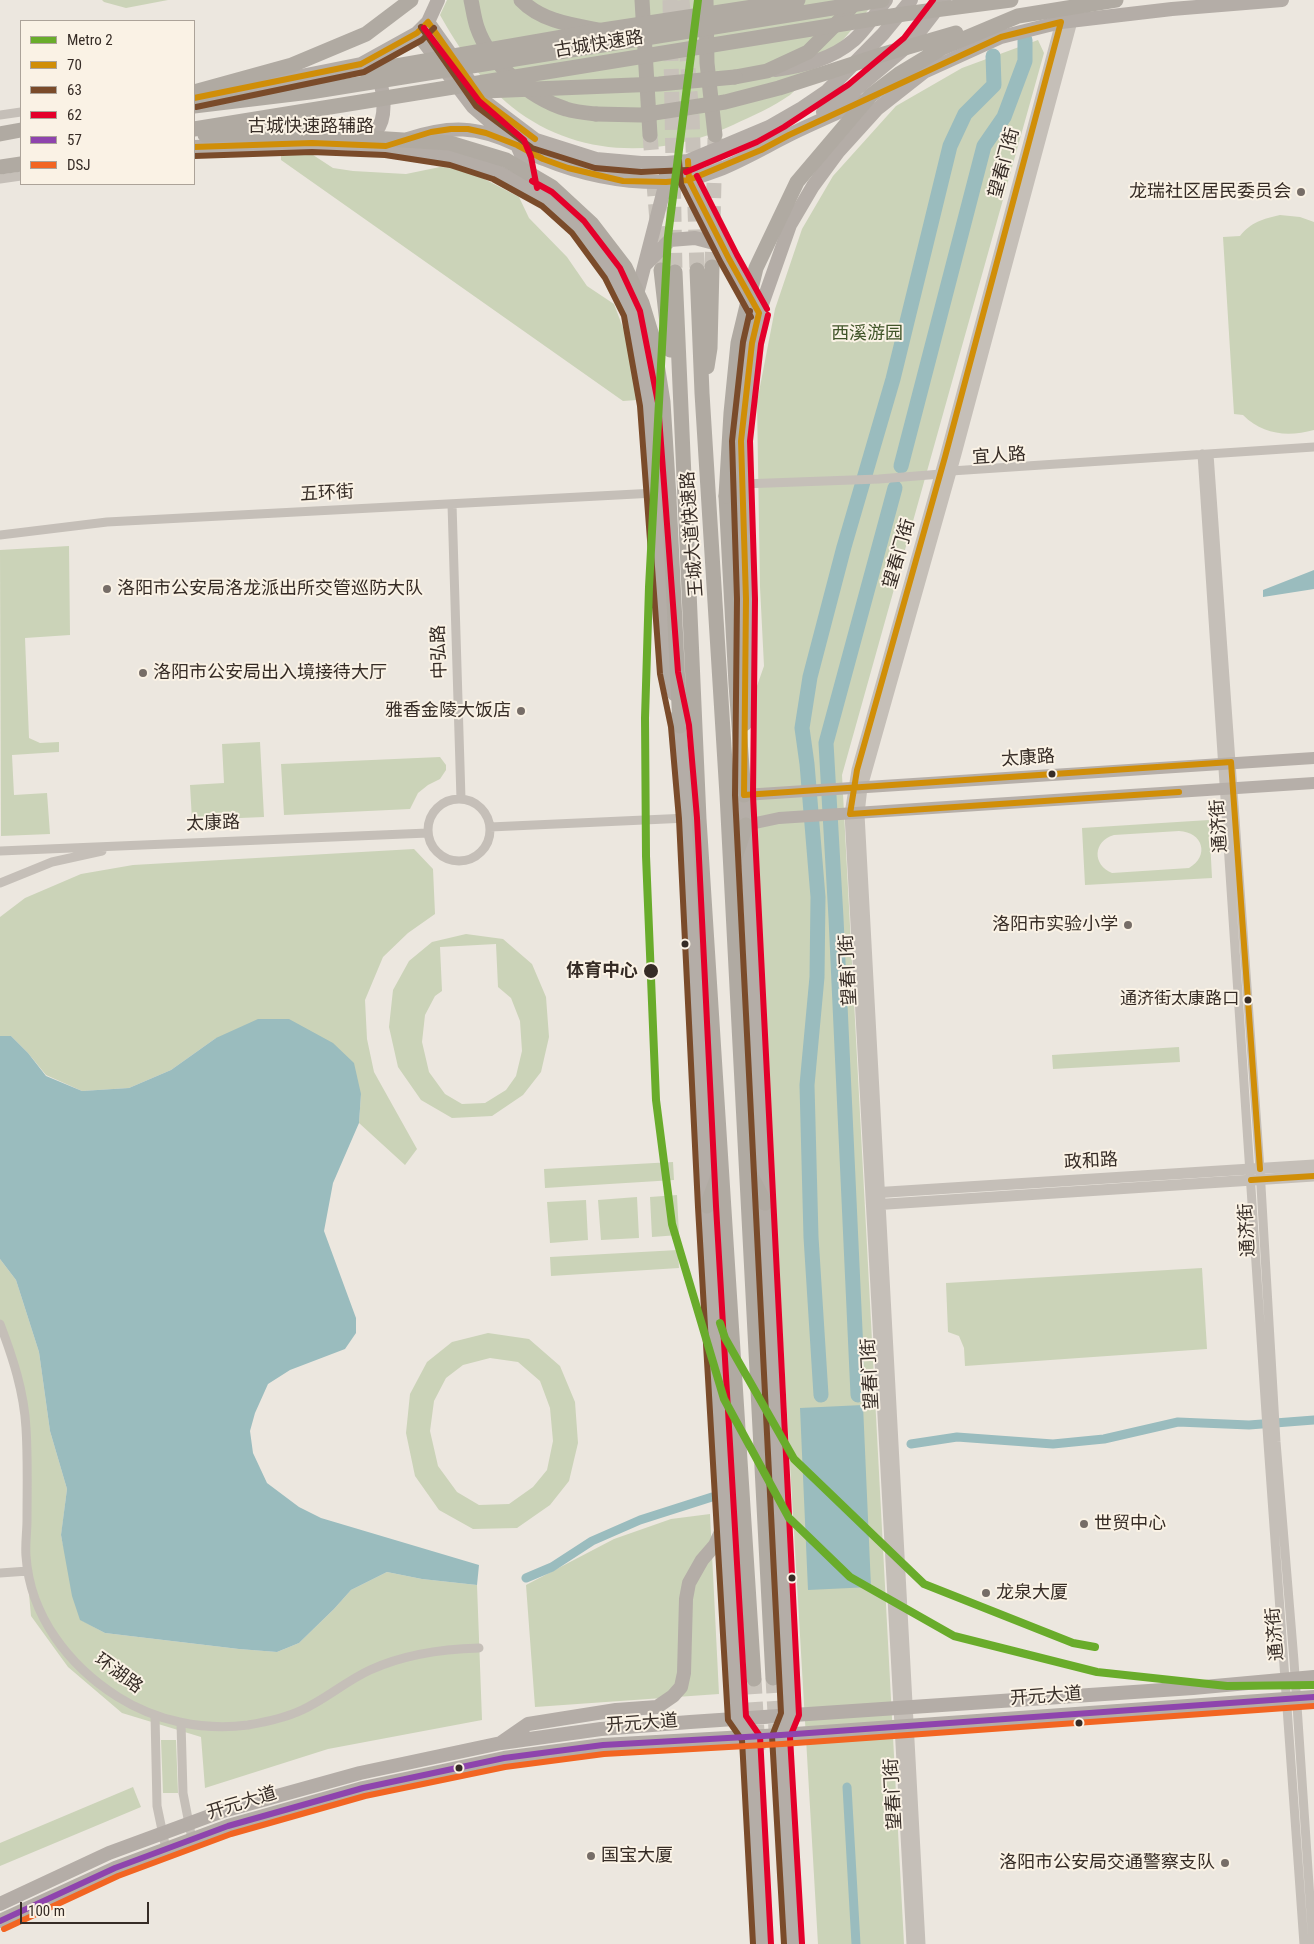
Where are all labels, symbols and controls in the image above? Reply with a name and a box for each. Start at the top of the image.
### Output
legend [20,20,195,185]
street label: 古城快速路 [553,27,645,63]
text: Metro 2 [67,31,113,49]
text: 70 [67,56,82,74]
text: 63 [67,81,82,99]
text: 62 [67,106,82,124]
street label: 古城快速路辅路 [248,116,374,138]
street label: 望春门街 [985,125,1025,201]
text: 57 [67,131,82,149]
text: DSJ [67,156,91,174]
place label: 龙瑞社区居民委员会 [1129,181,1291,203]
marker: 龙瑞社区居民委员会 [1295,186,1307,198]
park label: 西溪游园 [831,323,903,345]
street label: 宜人路 [971,444,1027,470]
street label: 王城大道快速路 [678,470,708,598]
street label: 五环街 [299,482,355,506]
street label: 望春门街 [880,516,920,592]
place label: 洛阳市公安局洛龙派出所交管巡防大队 [117,578,423,600]
marker: 洛阳市公安局洛龙派出所交管巡防大队 [101,583,113,595]
street label: 中弘路 [428,625,452,679]
place label: 洛阳市公安局出入境接待大厅 [153,662,387,684]
marker: 洛阳市公安局出入境接待大厅 [137,667,149,679]
place label: 雅香金陵大饭店 [385,700,511,722]
marker: 雅香金陵大饭店 [515,705,527,717]
street label: 太康路 [1000,746,1056,772]
unlabelled marker [1047,769,1057,779]
street label: 通济街 [1207,798,1233,854]
street label: 太康路 [186,812,240,836]
place label: 洛阳市实验小学 [992,914,1118,936]
marker: 洛阳市实验小学 [1122,919,1134,931]
street label: 望春门街 [836,933,862,1007]
unlabelled marker [680,939,690,949]
place label: 体育中心 [566,960,638,982]
marker: 体育中心 [642,962,660,980]
place label: 通济街太康路口 [1120,990,1239,1010]
marker: 通济街太康路口 [1243,995,1253,1005]
street label: 政和路 [1063,1150,1119,1174]
street label: 通济街 [1236,1202,1260,1258]
street label: 望春门街 [858,1337,884,1411]
place label: 世贸中心 [1094,1513,1166,1535]
marker: 世贸中心 [1078,1518,1090,1530]
unlabelled marker [787,1573,797,1583]
place label: 龙泉大厦 [996,1582,1068,1604]
marker: 龙泉大厦 [980,1587,992,1599]
street label: 通济街 [1263,1606,1289,1662]
street label: 环湖路 [90,1649,146,1699]
street label: 开元大道 [1009,1684,1083,1710]
street label: 开元大道 [605,1711,679,1737]
unlabelled marker [1074,1718,1084,1728]
street label: 望春门街 [881,1757,907,1831]
unlabelled marker [454,1763,464,1773]
street label: 开元大道 [204,1783,280,1825]
place label: 国宝大厦 [601,1845,673,1867]
marker: 国宝大厦 [585,1850,597,1862]
place label: 洛阳市公安局交通警察支队 [999,1852,1215,1874]
marker: 洛阳市公安局交通警察支队 [1219,1857,1231,1869]
scale bar [22,1892,151,1924]
text: 100 m [28,1902,65,1920]

